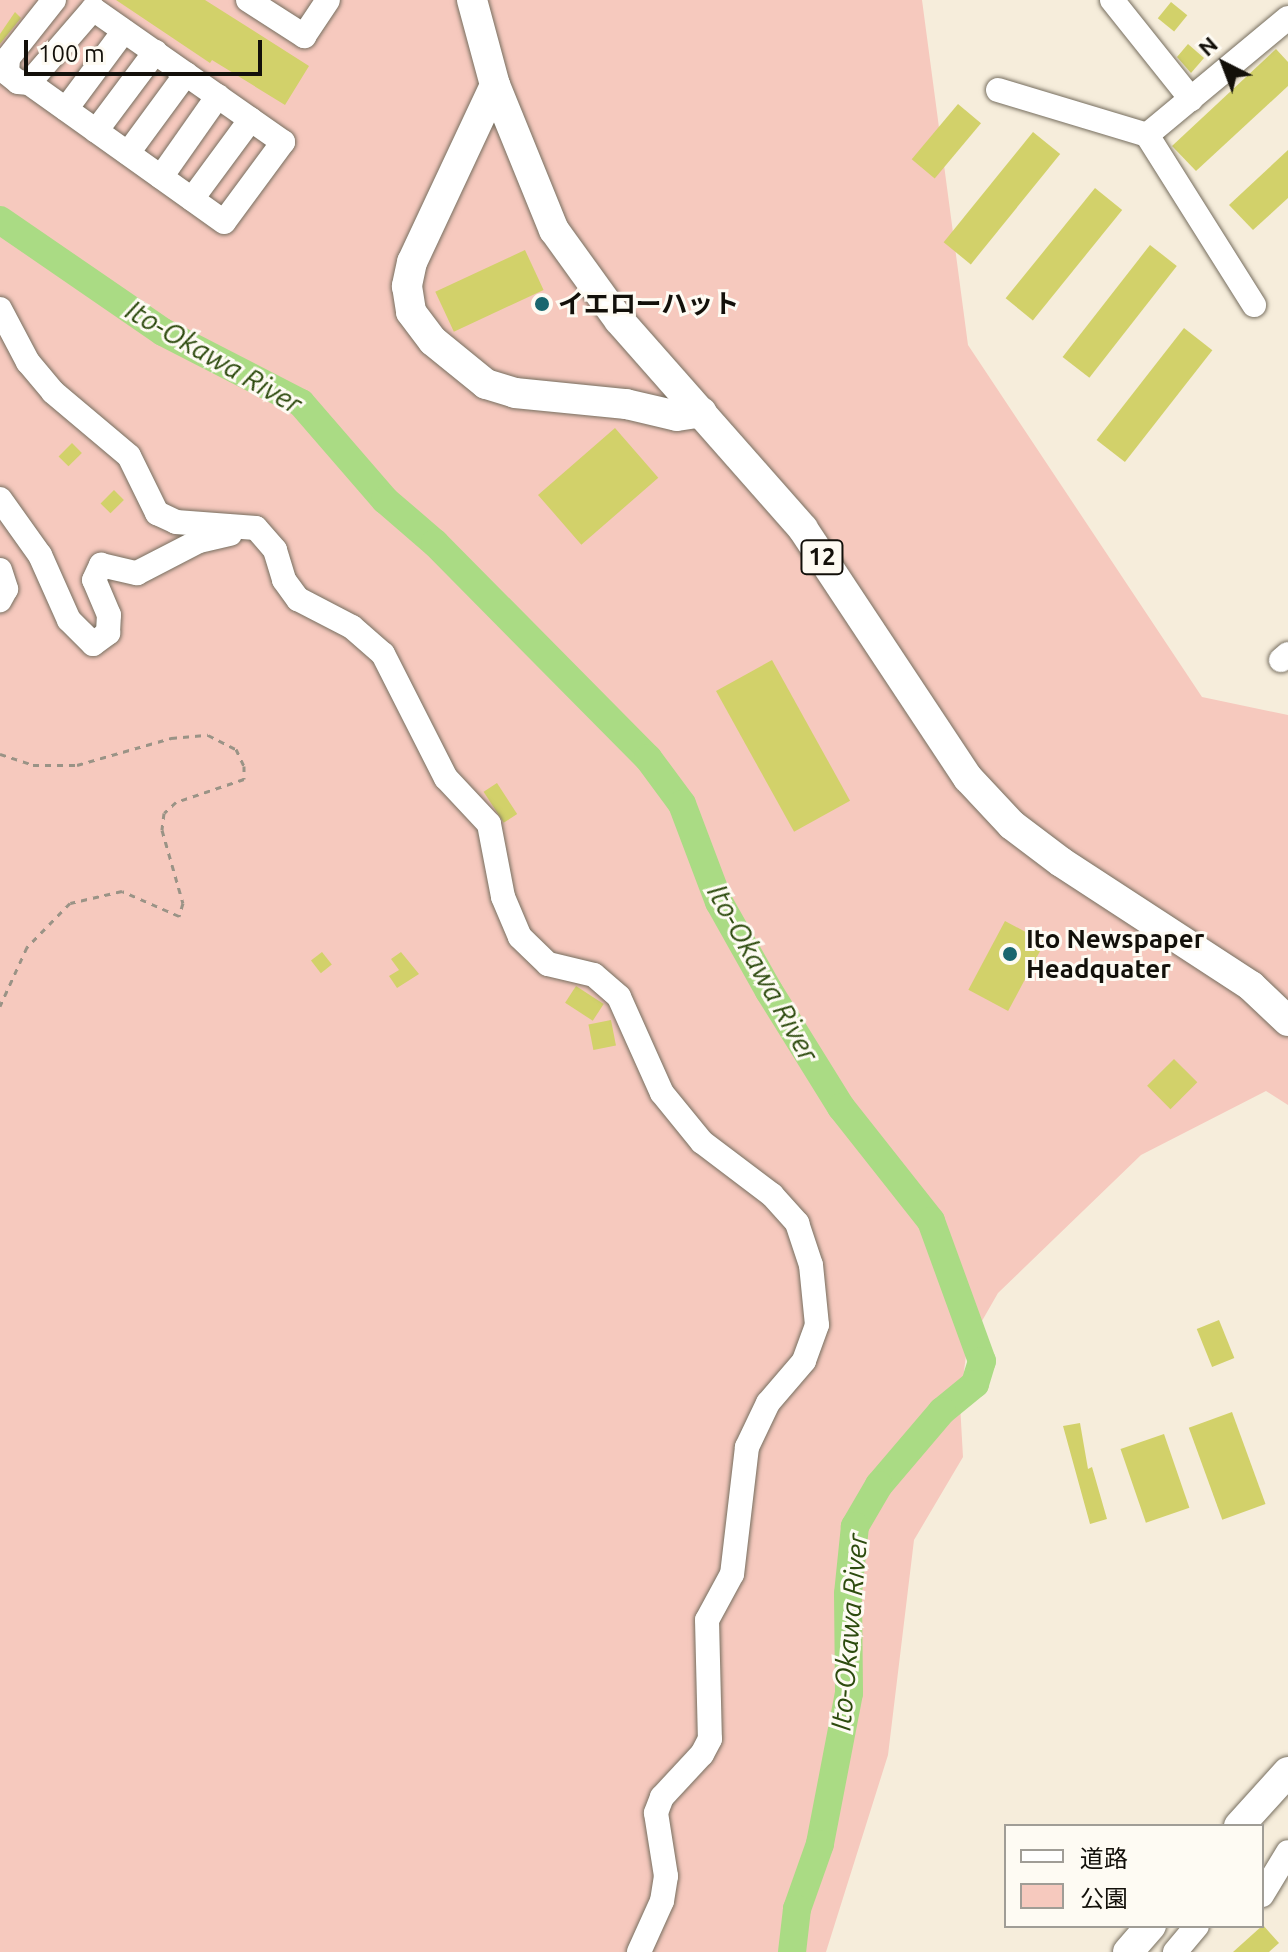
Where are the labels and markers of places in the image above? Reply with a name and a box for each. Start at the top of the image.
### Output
place label: イエローハット [558,288,740,320]
marker: イエローハット [533,295,551,313]
place label: Ito Newspaper Headquater [1026,923,1204,984]
marker: Ito Newspaper Headquater [1001,945,1019,963]

